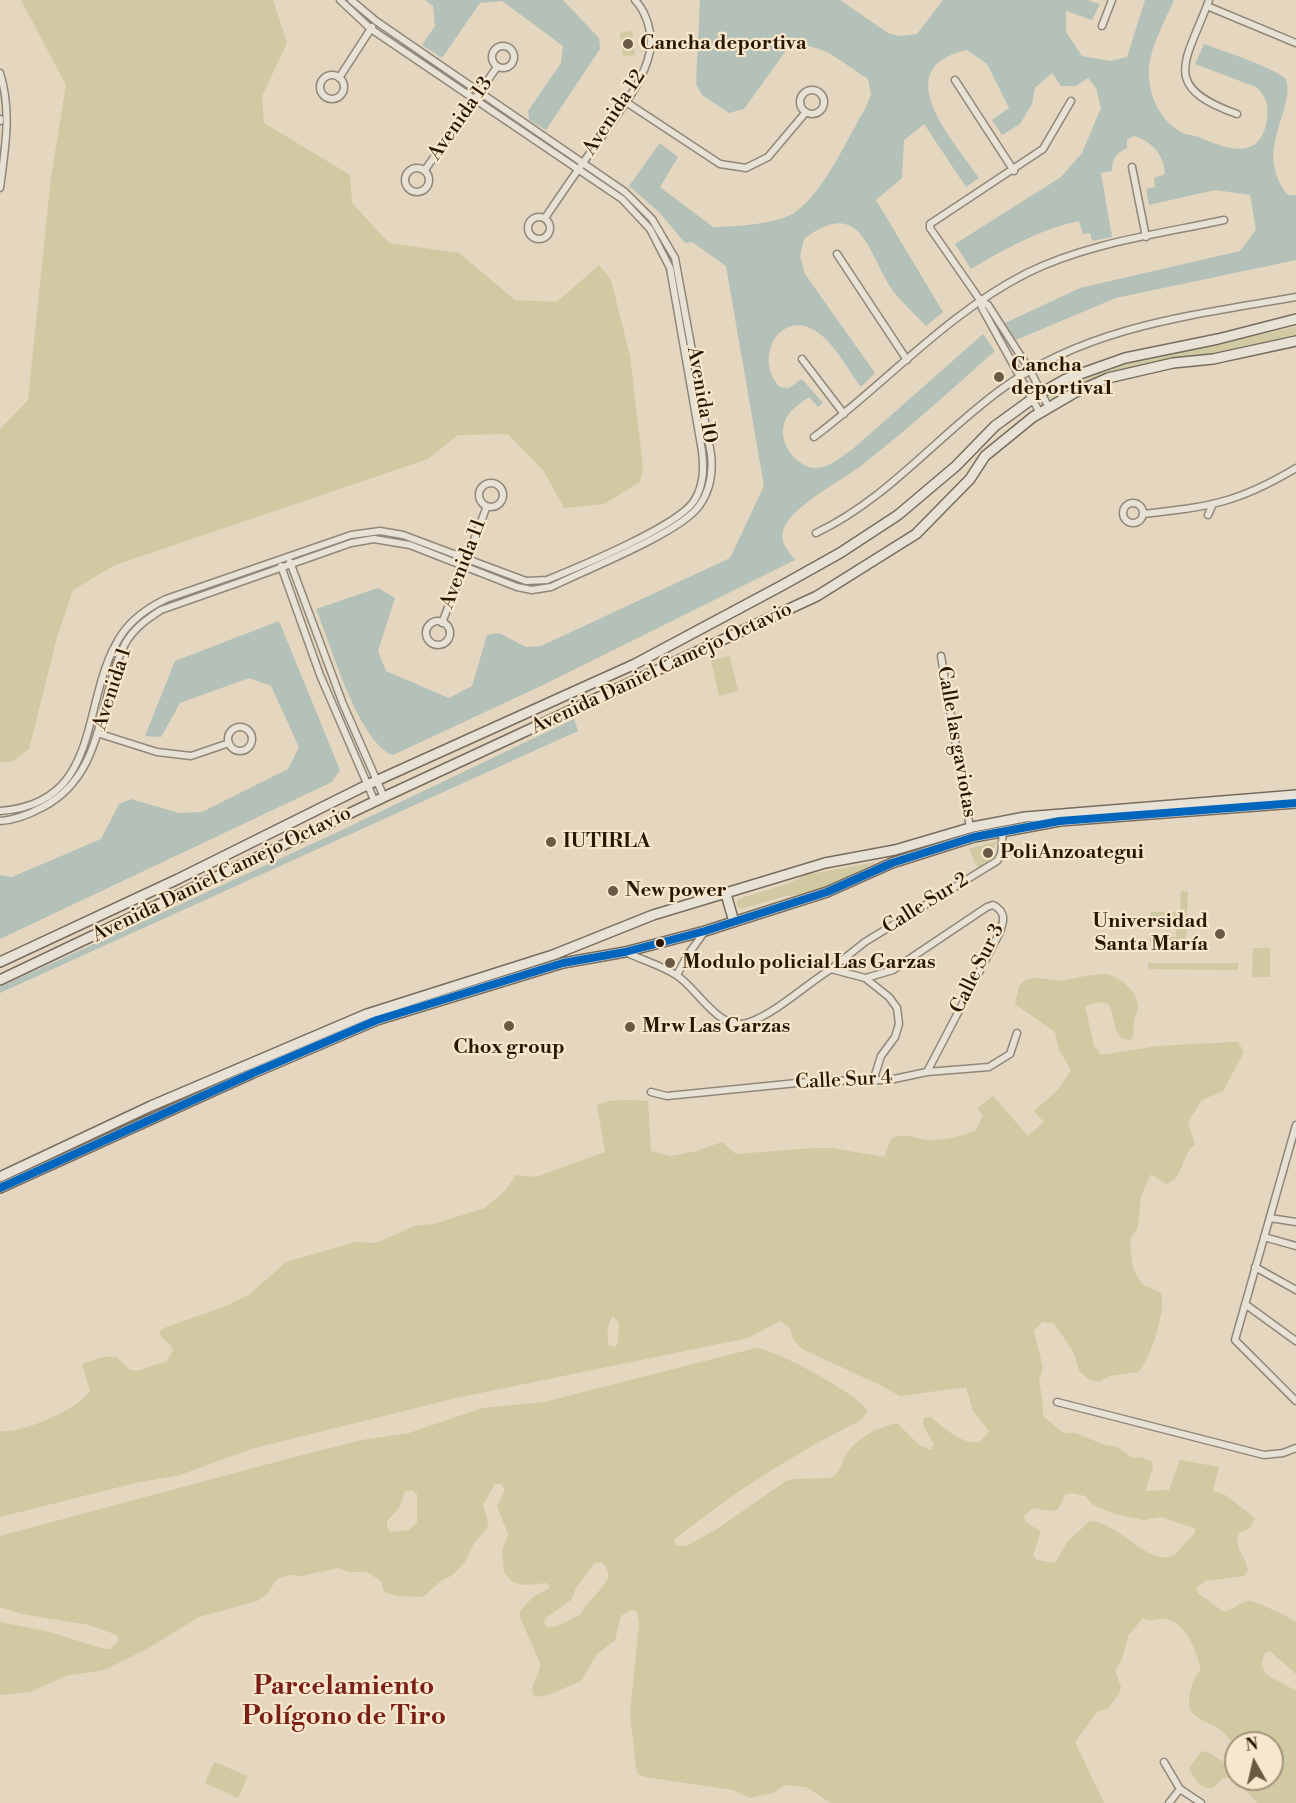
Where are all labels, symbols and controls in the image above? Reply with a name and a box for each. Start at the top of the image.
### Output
place label: Cancha deportiva [640,32,807,56]
marker: Cancha deportiva [621,37,635,51]
street label: Avenida 12 [579,66,651,160]
street label: Avenida 13 [424,73,498,165]
street label: Avenida 10 [681,345,721,445]
place label: Cancha deportiva1 [1011,354,1113,401]
marker: Cancha deportiva1 [992,370,1006,384]
street label: Avenida 11 [436,516,492,612]
street label: Avenida Daniel Camejo Octavio [528,598,796,740]
street label: Avenida 1 [88,645,138,733]
street label: Calle las gaviotas [931,665,981,819]
street label: Avenida Daniel Camejo Octavio [89,802,355,948]
place label: IUTIRLA [563,830,650,854]
marker: IUTIRLA [544,835,558,849]
place label: PoliAnzoategui [1000,841,1144,865]
marker: PoliAnzoategui [981,846,995,860]
street label: Calle Sur 2 [879,868,973,940]
place label: New power [625,879,727,903]
marker: New power [606,884,620,898]
place label: Universidad Santa María [1092,910,1208,957]
street label: Calle Sur 3 [946,920,1010,1018]
marker: Universidad Santa María [1213,927,1227,941]
unlabelled marker [654,937,666,949]
place label: Modulo policial Las Garzas [682,951,935,975]
marker: Modulo policial Las Garzas [663,956,677,970]
place label: Mrw Las Garzas [642,1015,790,1039]
marker: Chox group [502,1019,516,1033]
marker: Mrw Las Garzas [623,1020,637,1034]
place label: Chox group [453,1036,565,1060]
street label: Calle Sur 4 [795,1066,893,1096]
district label: Parcelamiento Polígono de Tiro [242,1672,446,1733]
north arrow [1224,1731,1284,1791]
text: N [1244,1734,1259,1756]

